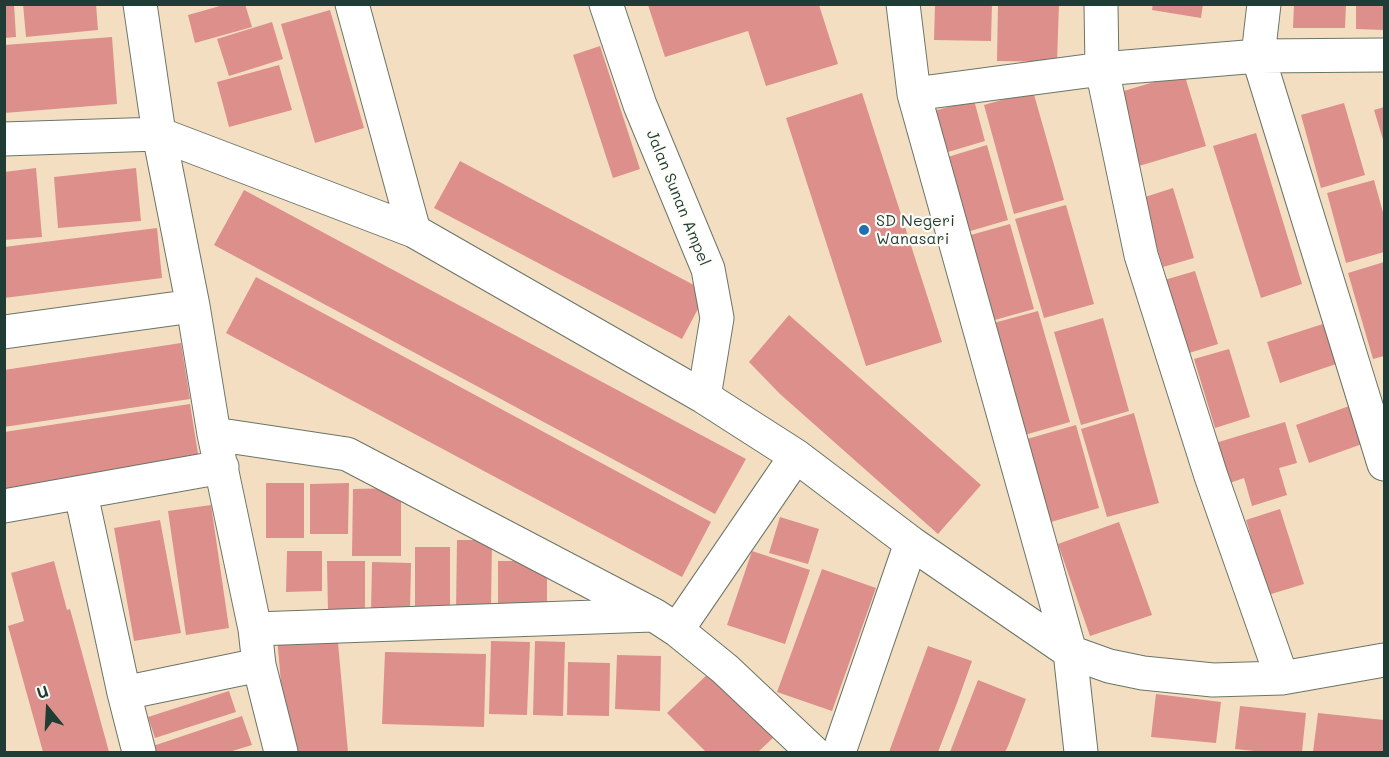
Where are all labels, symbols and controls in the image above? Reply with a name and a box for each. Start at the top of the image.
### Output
street label: Jalan Sunan Ampel [642,127,714,269]
place label: SD Negeri Wanasari [876,211,955,249]
marker: SD Negeri Wanasari [857,223,871,237]
north arrow [18,679,78,739]
text: U [34,680,51,703]

